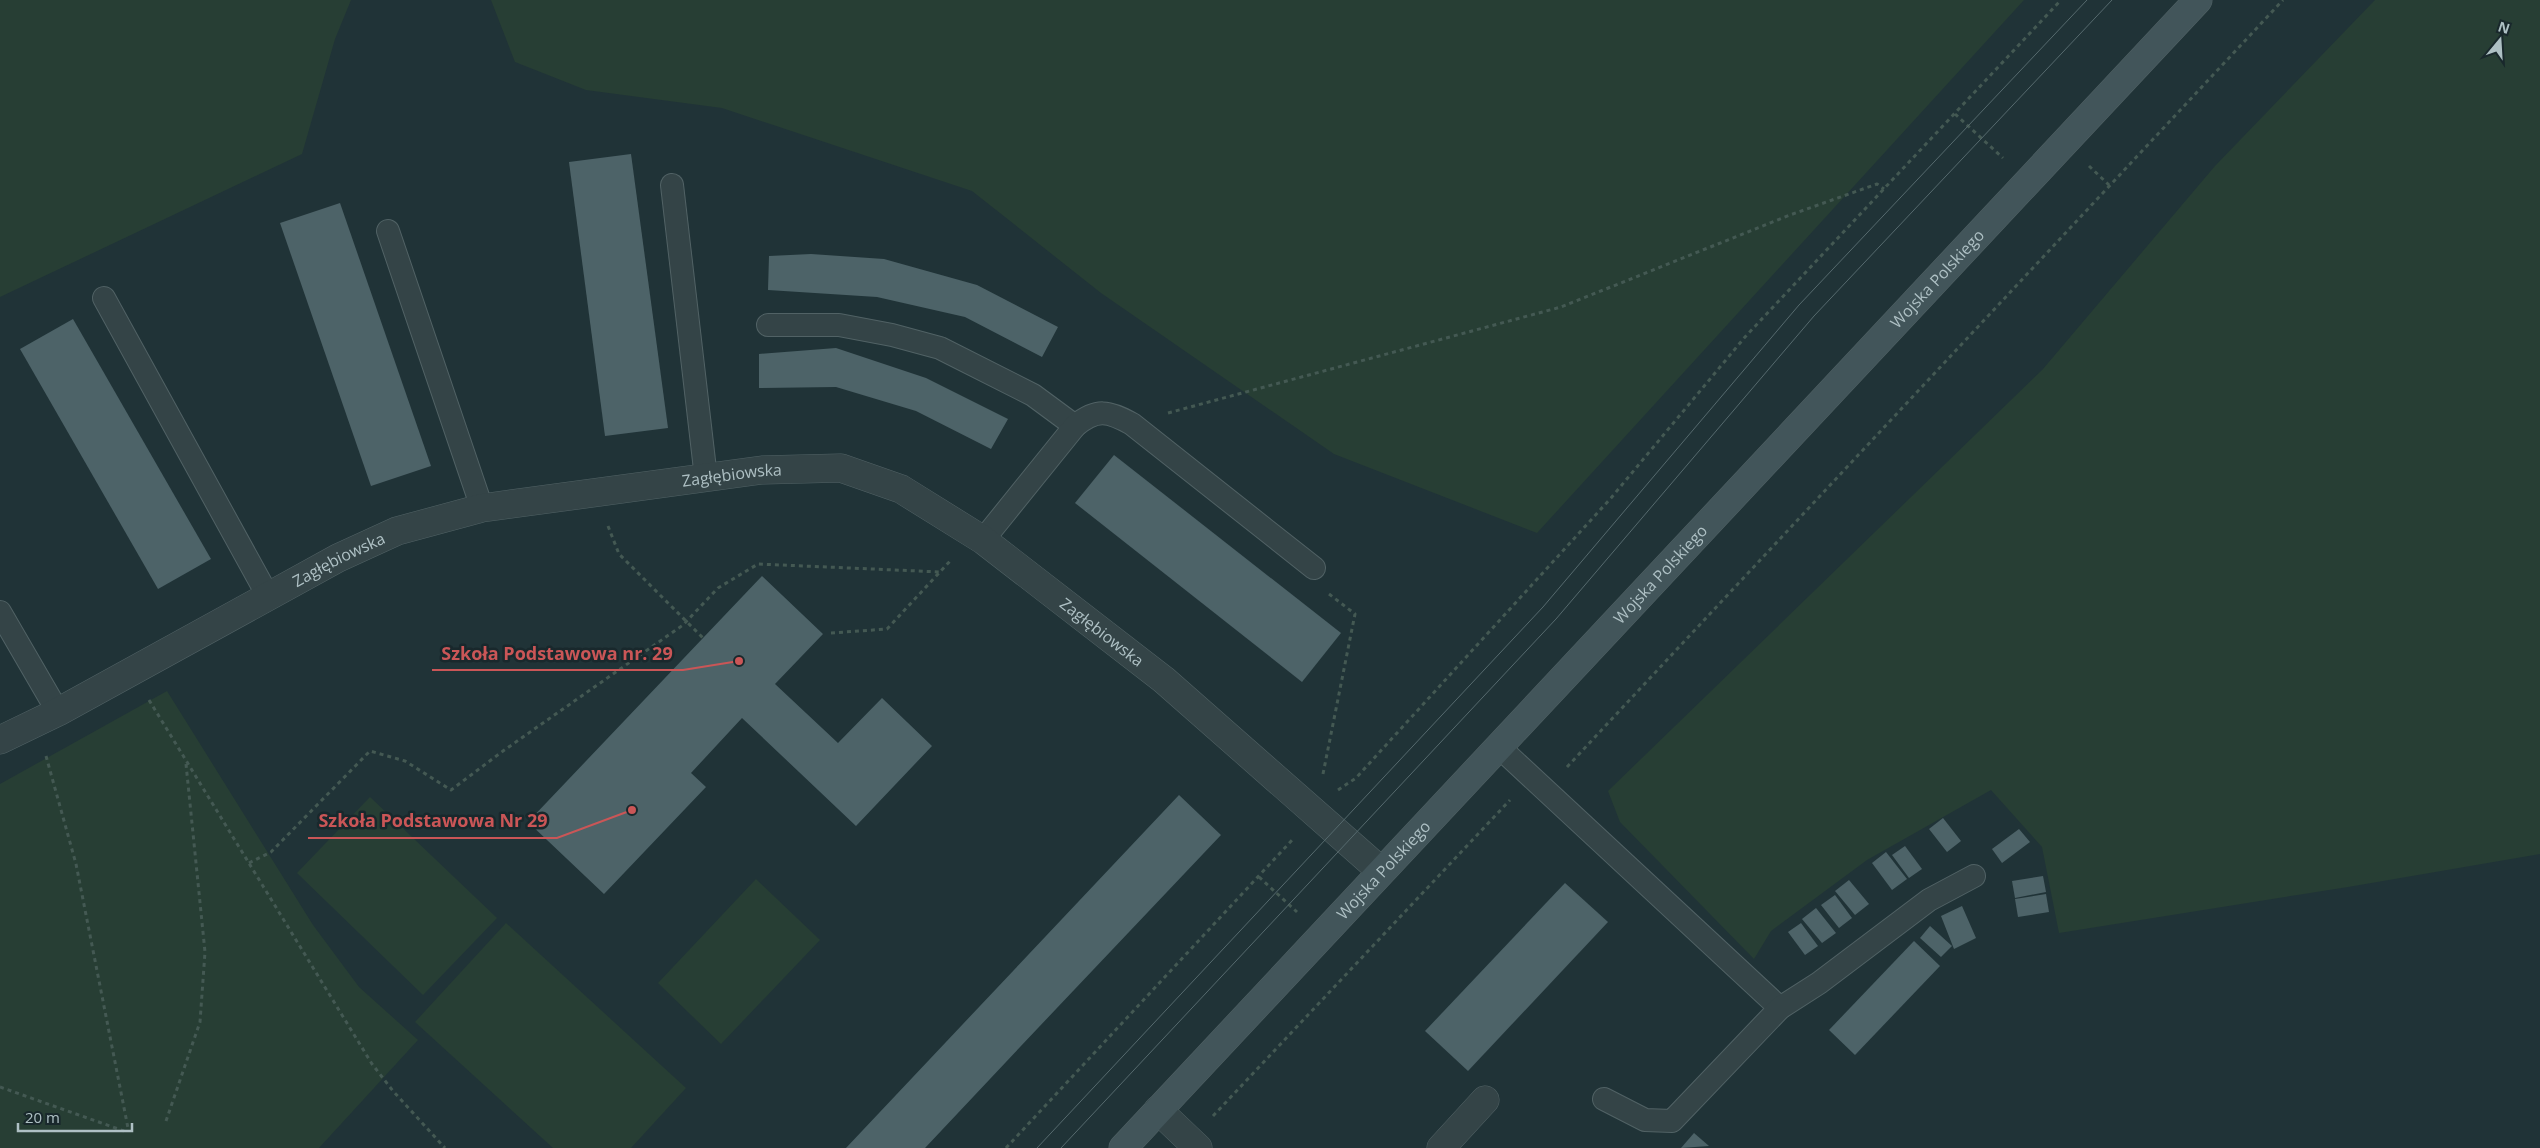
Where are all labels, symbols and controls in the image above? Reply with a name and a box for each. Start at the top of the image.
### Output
north arrow [2475,15,2525,65]
text: N [2496,16,2513,38]
street label: Wojska Polskiego [1885,224,1989,333]
street label: Zagłębiowska [681,459,782,492]
street label: Wojska Polskiego [1608,520,1712,629]
street label: Zagłębiowska [289,527,388,592]
street label: Zagłębiowska [1055,593,1148,671]
callout: Szkoła Podstawowa nr. 29 [432,637,683,670]
text: Szkoła Podstawowa nr. 29 [441,641,673,665]
callout: Szkoła Podstawowa Nr 29 [308,805,557,838]
text: Szkoła Podstawowa Nr 29 [318,808,548,832]
street label: Wojska Polskiego [1332,816,1435,924]
scale bar [18,1100,131,1132]
text: 20 m [25,1107,60,1127]

